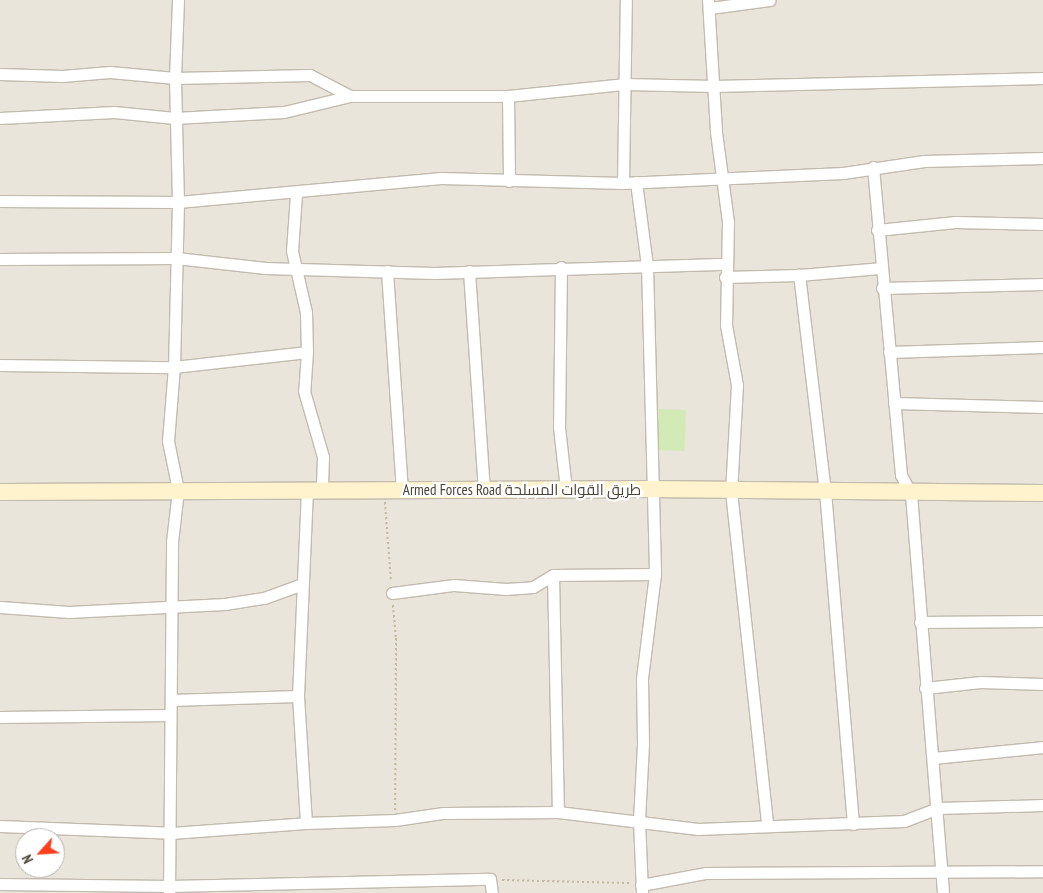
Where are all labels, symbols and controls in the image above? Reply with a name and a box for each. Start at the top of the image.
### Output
street label: Armed Forces Road طريق القوات المسلحة [403,481,641,499]
north arrow [15,828,65,878]
text: N [18,852,37,866]

